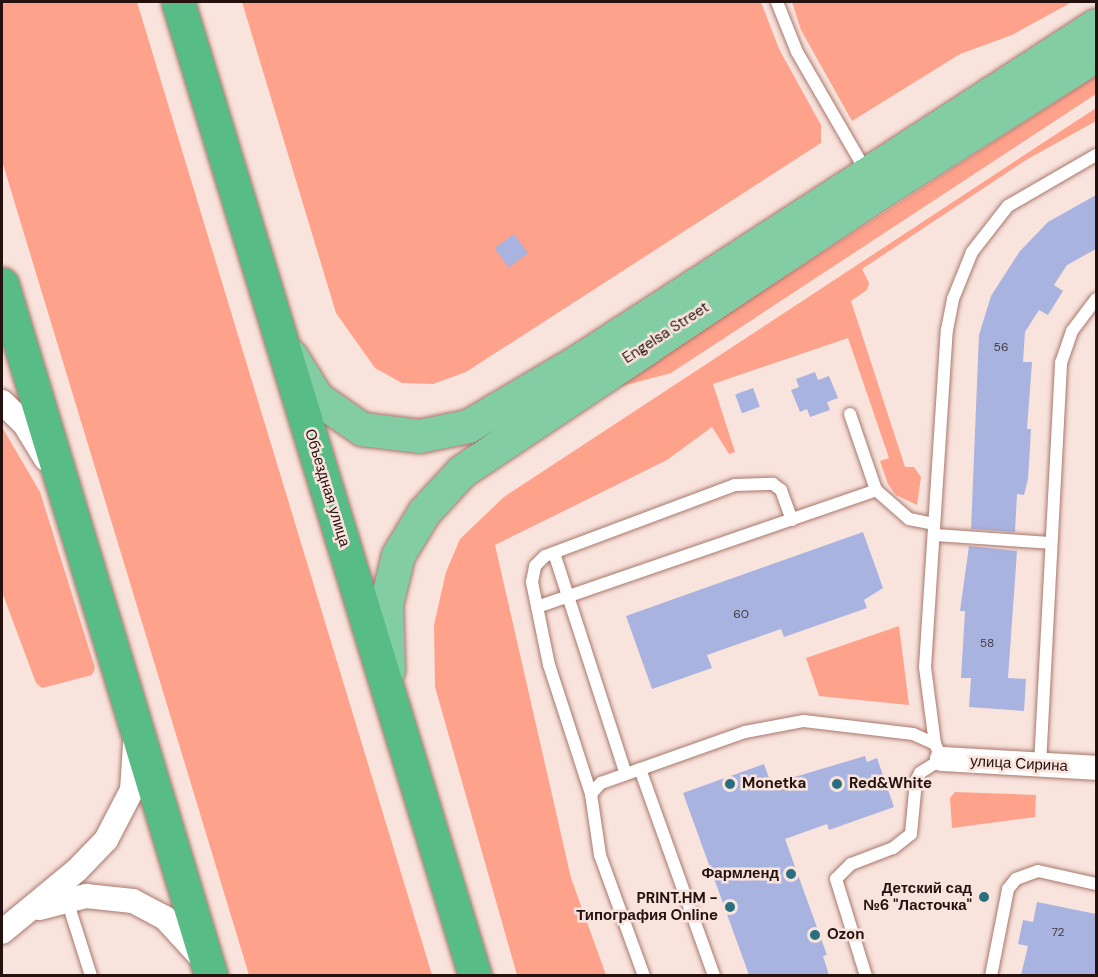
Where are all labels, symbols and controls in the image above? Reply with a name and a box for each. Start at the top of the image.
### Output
street label: Engelsa Street [619,298,713,368]
house number: 56 [994,341,1008,355]
street label: Объездная улица [300,427,354,549]
house number: 60 [733,608,749,622]
house number: 58 [980,637,994,651]
street label: улица Сирина [970,752,1068,776]
place label: Monetka [742,775,806,793]
place label: Red&White [849,775,932,793]
marker: Monetka [723,777,737,791]
marker: Red&White [830,777,844,791]
place label: Фармленд [702,865,779,883]
marker: Фармленд [784,867,798,881]
place label: Детский сад №6 "Ласточка" [863,879,972,914]
place label: PRINT.HM - Типография Online [576,889,718,924]
marker: Детский сад №6 "Ласточка" [977,890,991,904]
marker: PRINT.HM - Типография Online [723,900,737,914]
place label: Ozon [827,926,865,944]
house number: 72 [1051,926,1065,940]
marker: Ozon [808,928,822,942]

